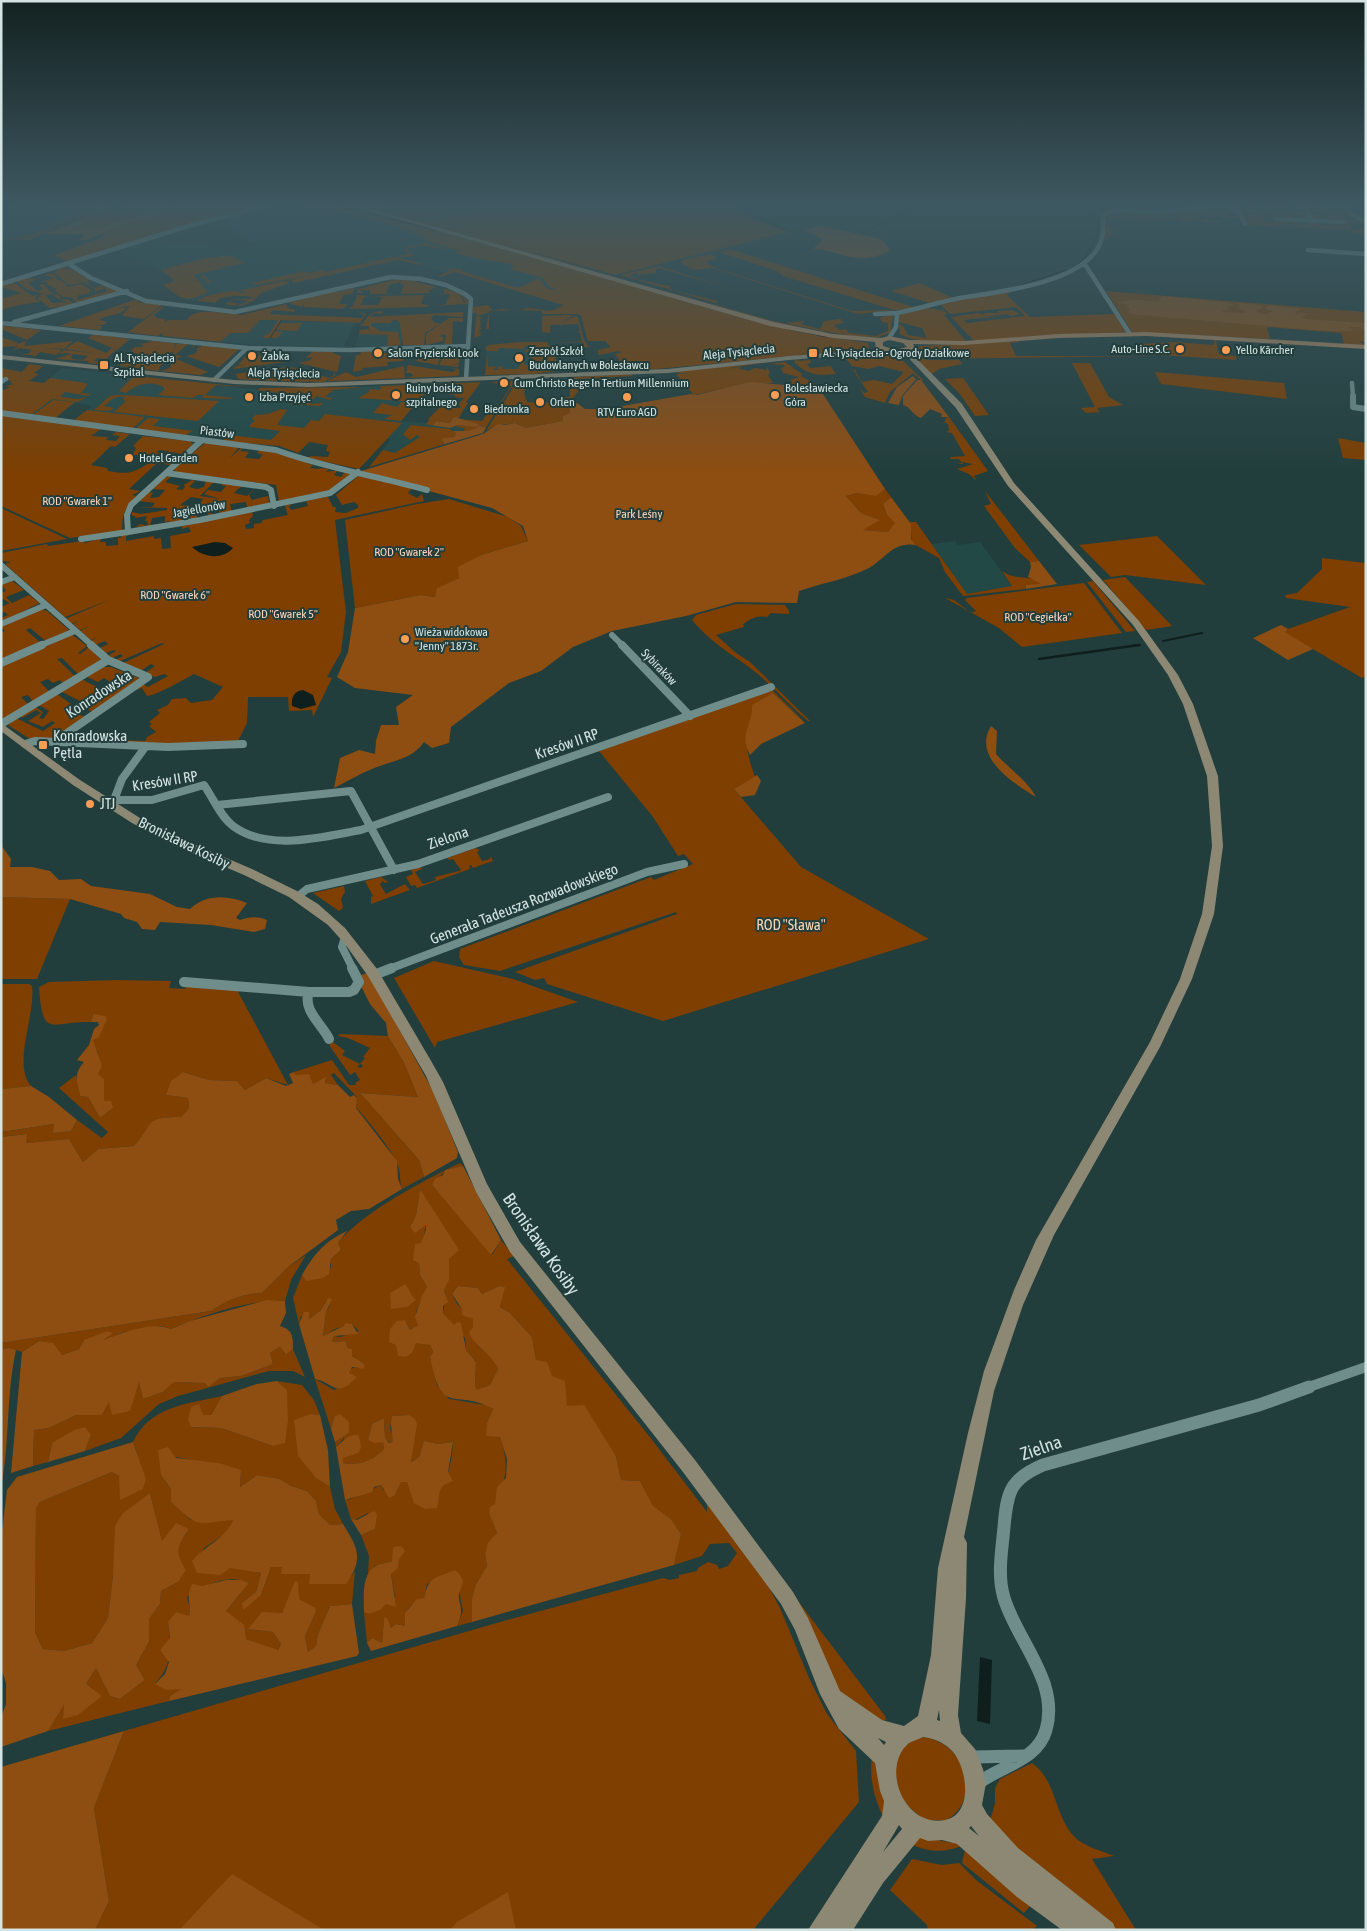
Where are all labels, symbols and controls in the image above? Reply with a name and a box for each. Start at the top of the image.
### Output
street label: Aleja Tysiąclecia [702,341,776,363]
place label: Auto-Line S.C. [1111,342,1170,356]
marker: Auto-Line S.C. [1174,343,1186,355]
place label: Yello Kärcher [1236,343,1294,357]
place label: Zespół Szkół Budowlanych w Bolesławcu [529,344,649,372]
marker: Yello Kärcher [1220,344,1232,356]
place label: Salon Fryzierski Look [388,346,479,360]
place label: Al. Tysiąclecia - Ogrody Działkowe [823,346,969,360]
marker: Salon Fryzierski Look [372,347,384,359]
marker: Al. Tysiąclecia - Ogrody Działkowe [807,347,819,359]
place label: Żabka [262,349,290,363]
marker: Żabka [246,350,258,362]
place label: Al. Tysiąclecia Szpital [114,351,175,379]
marker: Zespół Szkół Budowlanych w Bolesławcu [513,352,525,364]
marker: Al. Tysiąclecia Szpital [98,359,110,371]
street label: Aleja Tysiąclecia [248,365,320,381]
place label: Cum Christo Rege In Tertium Millennium [514,376,689,390]
marker: Cum Christo Rege In Tertium Millennium [498,377,510,389]
place label: Ruiny boiska szpitalnego [406,381,462,409]
place label: Bolesławiecka Góra [785,381,848,409]
marker: Ruiny boiska szpitalnego [390,389,402,401]
marker: Bolesławiecka Góra [769,389,781,401]
place label: Izba Przyjęć [259,390,311,404]
marker: Izba Przyjęć [243,391,255,403]
marker: RTV Euro AGD [621,391,633,403]
place label: Orlen [550,395,575,409]
marker: Orlen [534,396,546,408]
place label: Biedronka [484,402,529,416]
marker: Biedronka [468,403,480,415]
place label: RTV Euro AGD [597,405,657,419]
street label: Piastów [199,423,235,441]
place label: Hotel Garden [139,451,198,465]
marker: Hotel Garden [123,452,135,464]
park label: ROD "Gwarek 1" [42,494,112,508]
street label: Jagiellonów [172,497,226,521]
park label: Park Leśny [616,507,662,521]
park label: ROD "Gwarek 2" [374,545,444,559]
park label: ROD "Gwarek 6" [140,588,210,602]
park label: ROD "Gwarek 5" [248,607,318,621]
park label: ROD "Cegiełka" [1004,610,1072,624]
place label: Wieża widokowa "Jenny" 1873r. [415,625,488,653]
marker: Wieża widokowa "Jenny" 1873r. [399,633,411,645]
street label: Sybiraków [638,646,680,688]
street label: Konradowska [63,666,135,721]
street label: Kresów II RP [533,725,601,762]
place label: Konradowska Pętla [53,727,127,761]
marker: Konradowska Pętla [37,739,49,751]
street label: Kresów II RP [131,767,199,794]
place label: JTJ [100,795,115,812]
marker: JTJ [84,798,96,810]
street label: Bronisława Kosiby [136,813,233,872]
street label: Zielona [425,823,471,852]
street label: Generała Tadeusza Rozwadowskiego [428,860,620,947]
park label: ROD "Sława" [756,916,826,933]
street label: Bronisława Kosiby [499,1189,584,1299]
street label: Zielna [1017,1431,1064,1464]

